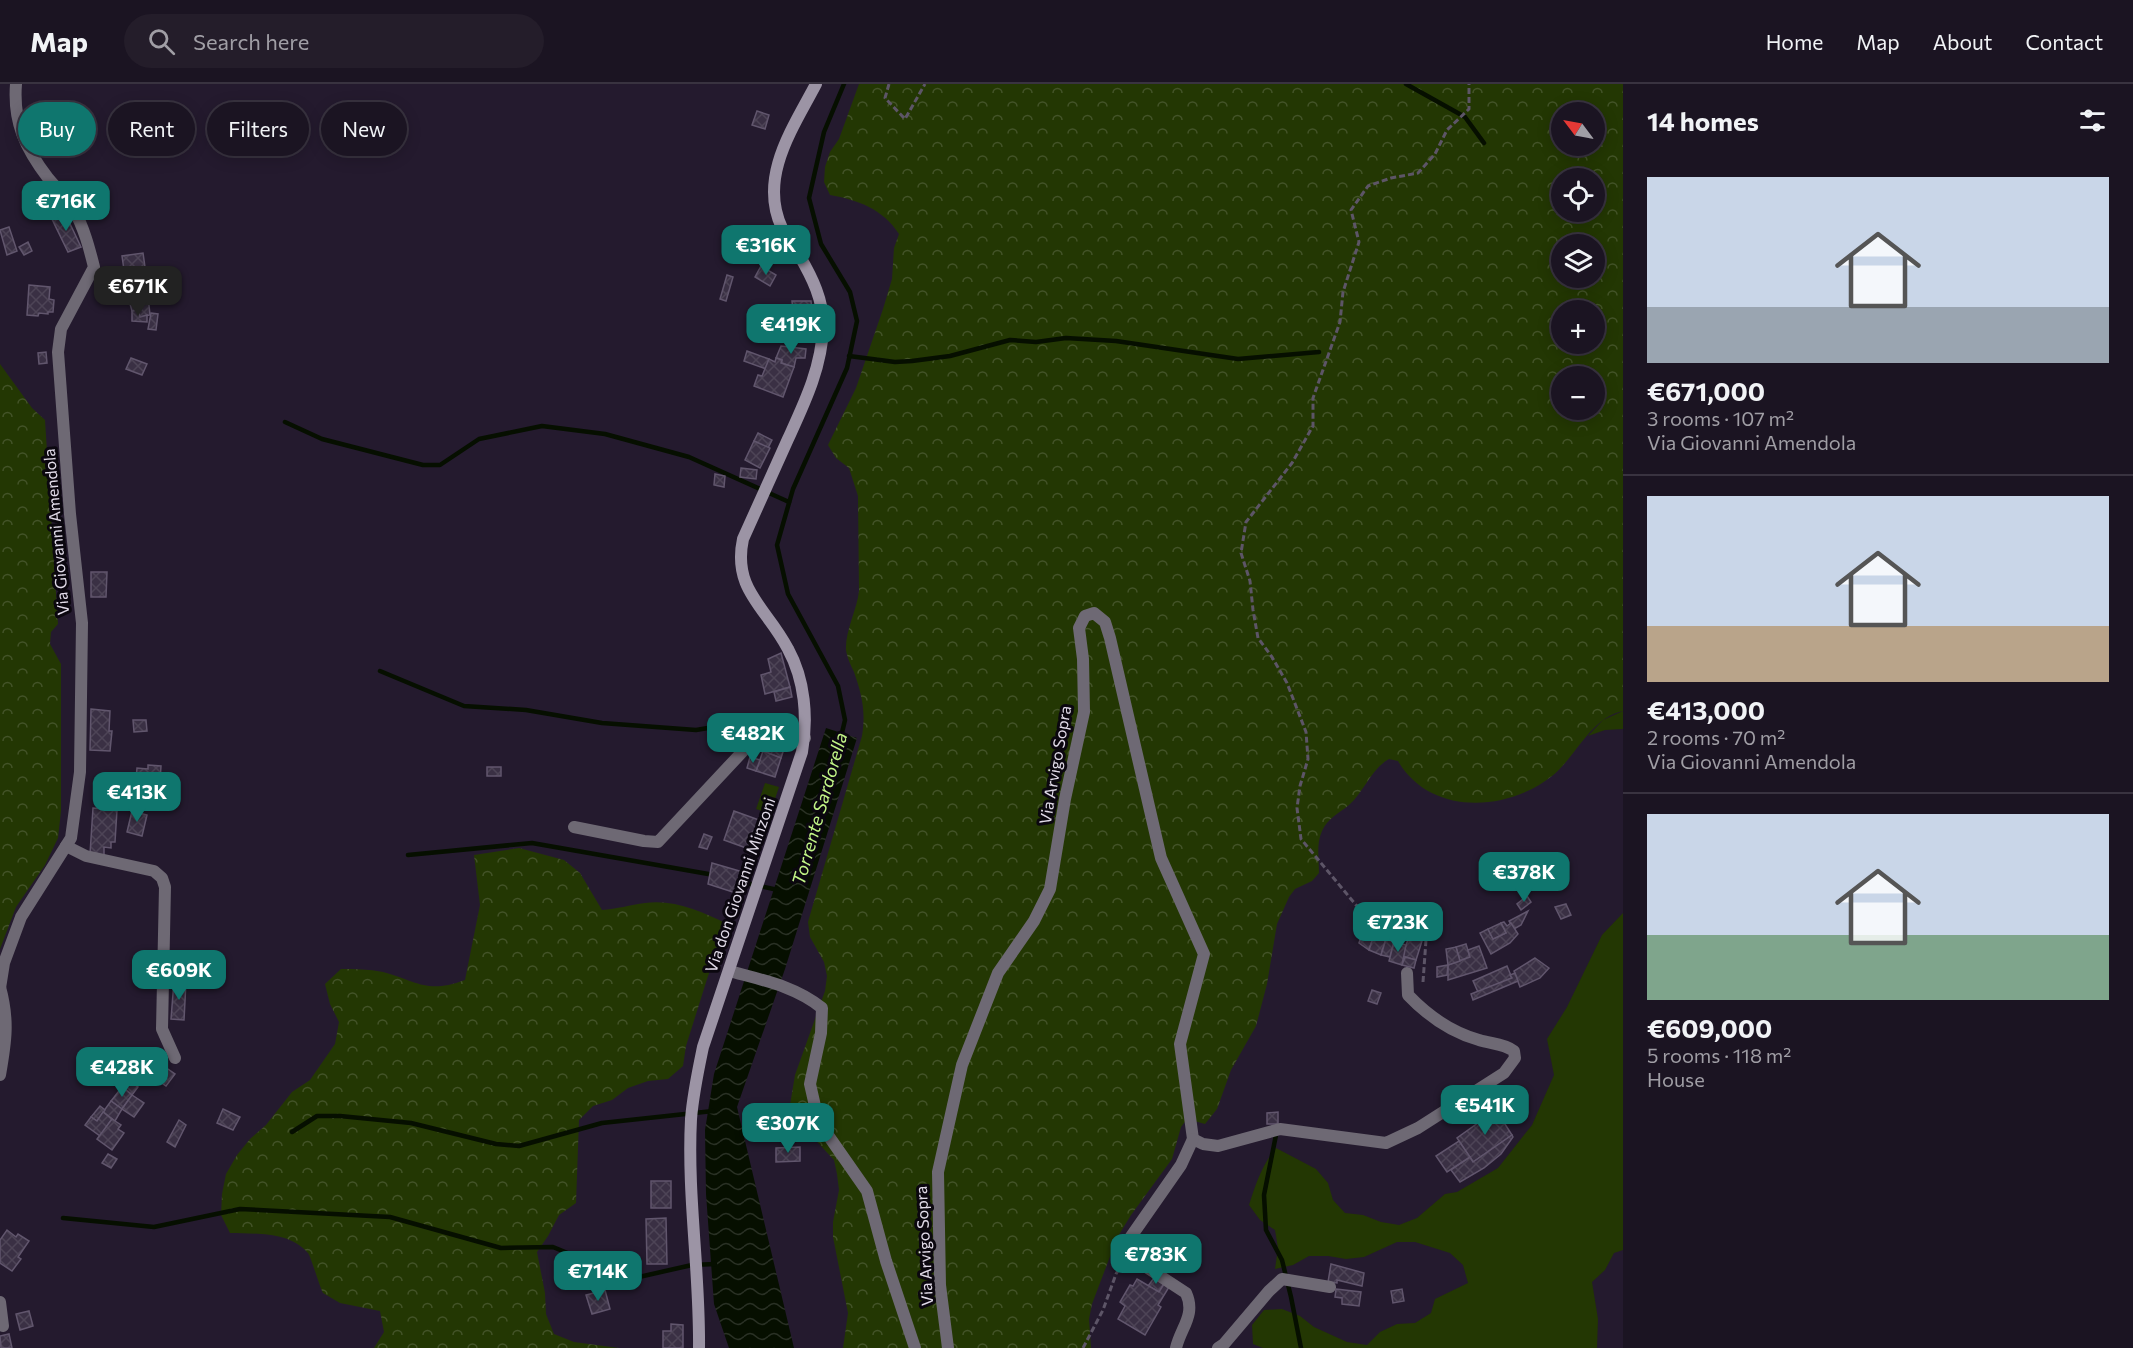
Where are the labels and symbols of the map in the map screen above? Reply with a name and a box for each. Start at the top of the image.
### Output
north arrow [1551,102,1605,156]
pin: €716K [24,181,108,232]
pin: €316K [724,225,808,276]
pin: €671K [96,266,180,317]
pin: €419K [749,304,833,355]
street label: Via Giovanni Amendola [39,448,72,616]
street label: Via Arvigo Sopra [1035,704,1074,826]
pin: €482K [711,713,795,764]
water label: Torrente Sardorella [787,730,851,888]
pin: €413K [95,772,179,823]
street label: Via don Giovanni Minzoni [701,795,778,975]
pin: €378K [1482,852,1566,903]
pin: €723K [1356,902,1440,953]
pin: €609K [137,950,221,1001]
pin: €428K [80,1047,164,1098]
pin: €541K [1443,1085,1527,1136]
pin: €307K [746,1103,830,1154]
street label: Via Arvigo Sopra [911,1185,936,1307]
pin: €783K [1114,1234,1198,1285]
pin: €714K [556,1251,640,1302]

